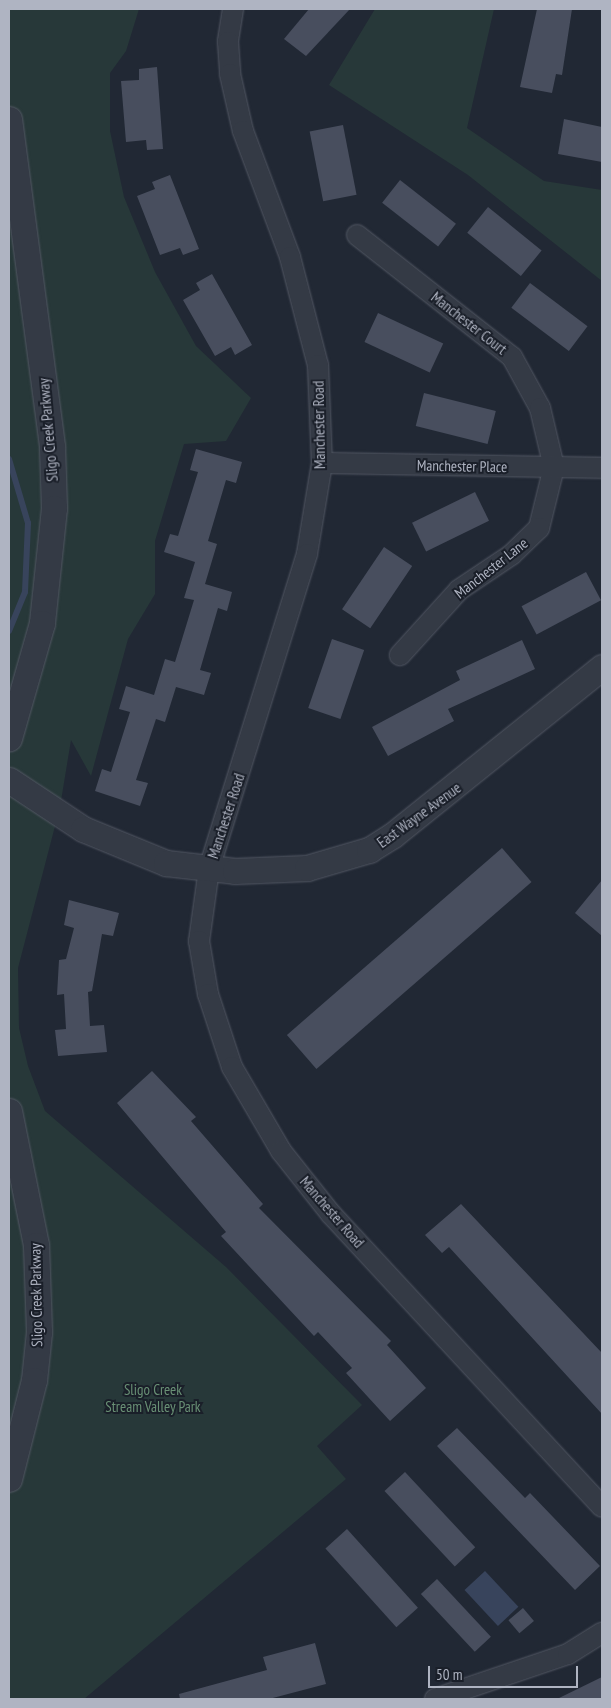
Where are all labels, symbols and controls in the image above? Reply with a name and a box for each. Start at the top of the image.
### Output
street label: Manchester Court [428,288,510,358]
street label: Sligo Creek Parkway [34,377,62,483]
street label: Manchester Road [309,381,329,469]
street label: Manchester Place [417,456,507,476]
street label: Manchester Lane [451,534,531,602]
street label: Manchester Road [204,771,248,861]
street label: East Wayne Avenue [373,778,465,852]
street label: Manchester Road [296,1173,368,1251]
street label: Sligo Creek Parkway [26,1243,46,1347]
park label: Sligo Creek Stream Valley Park [105,1380,201,1415]
scale bar [431,1656,581,1688]
text: 50 m [436,1665,462,1684]

